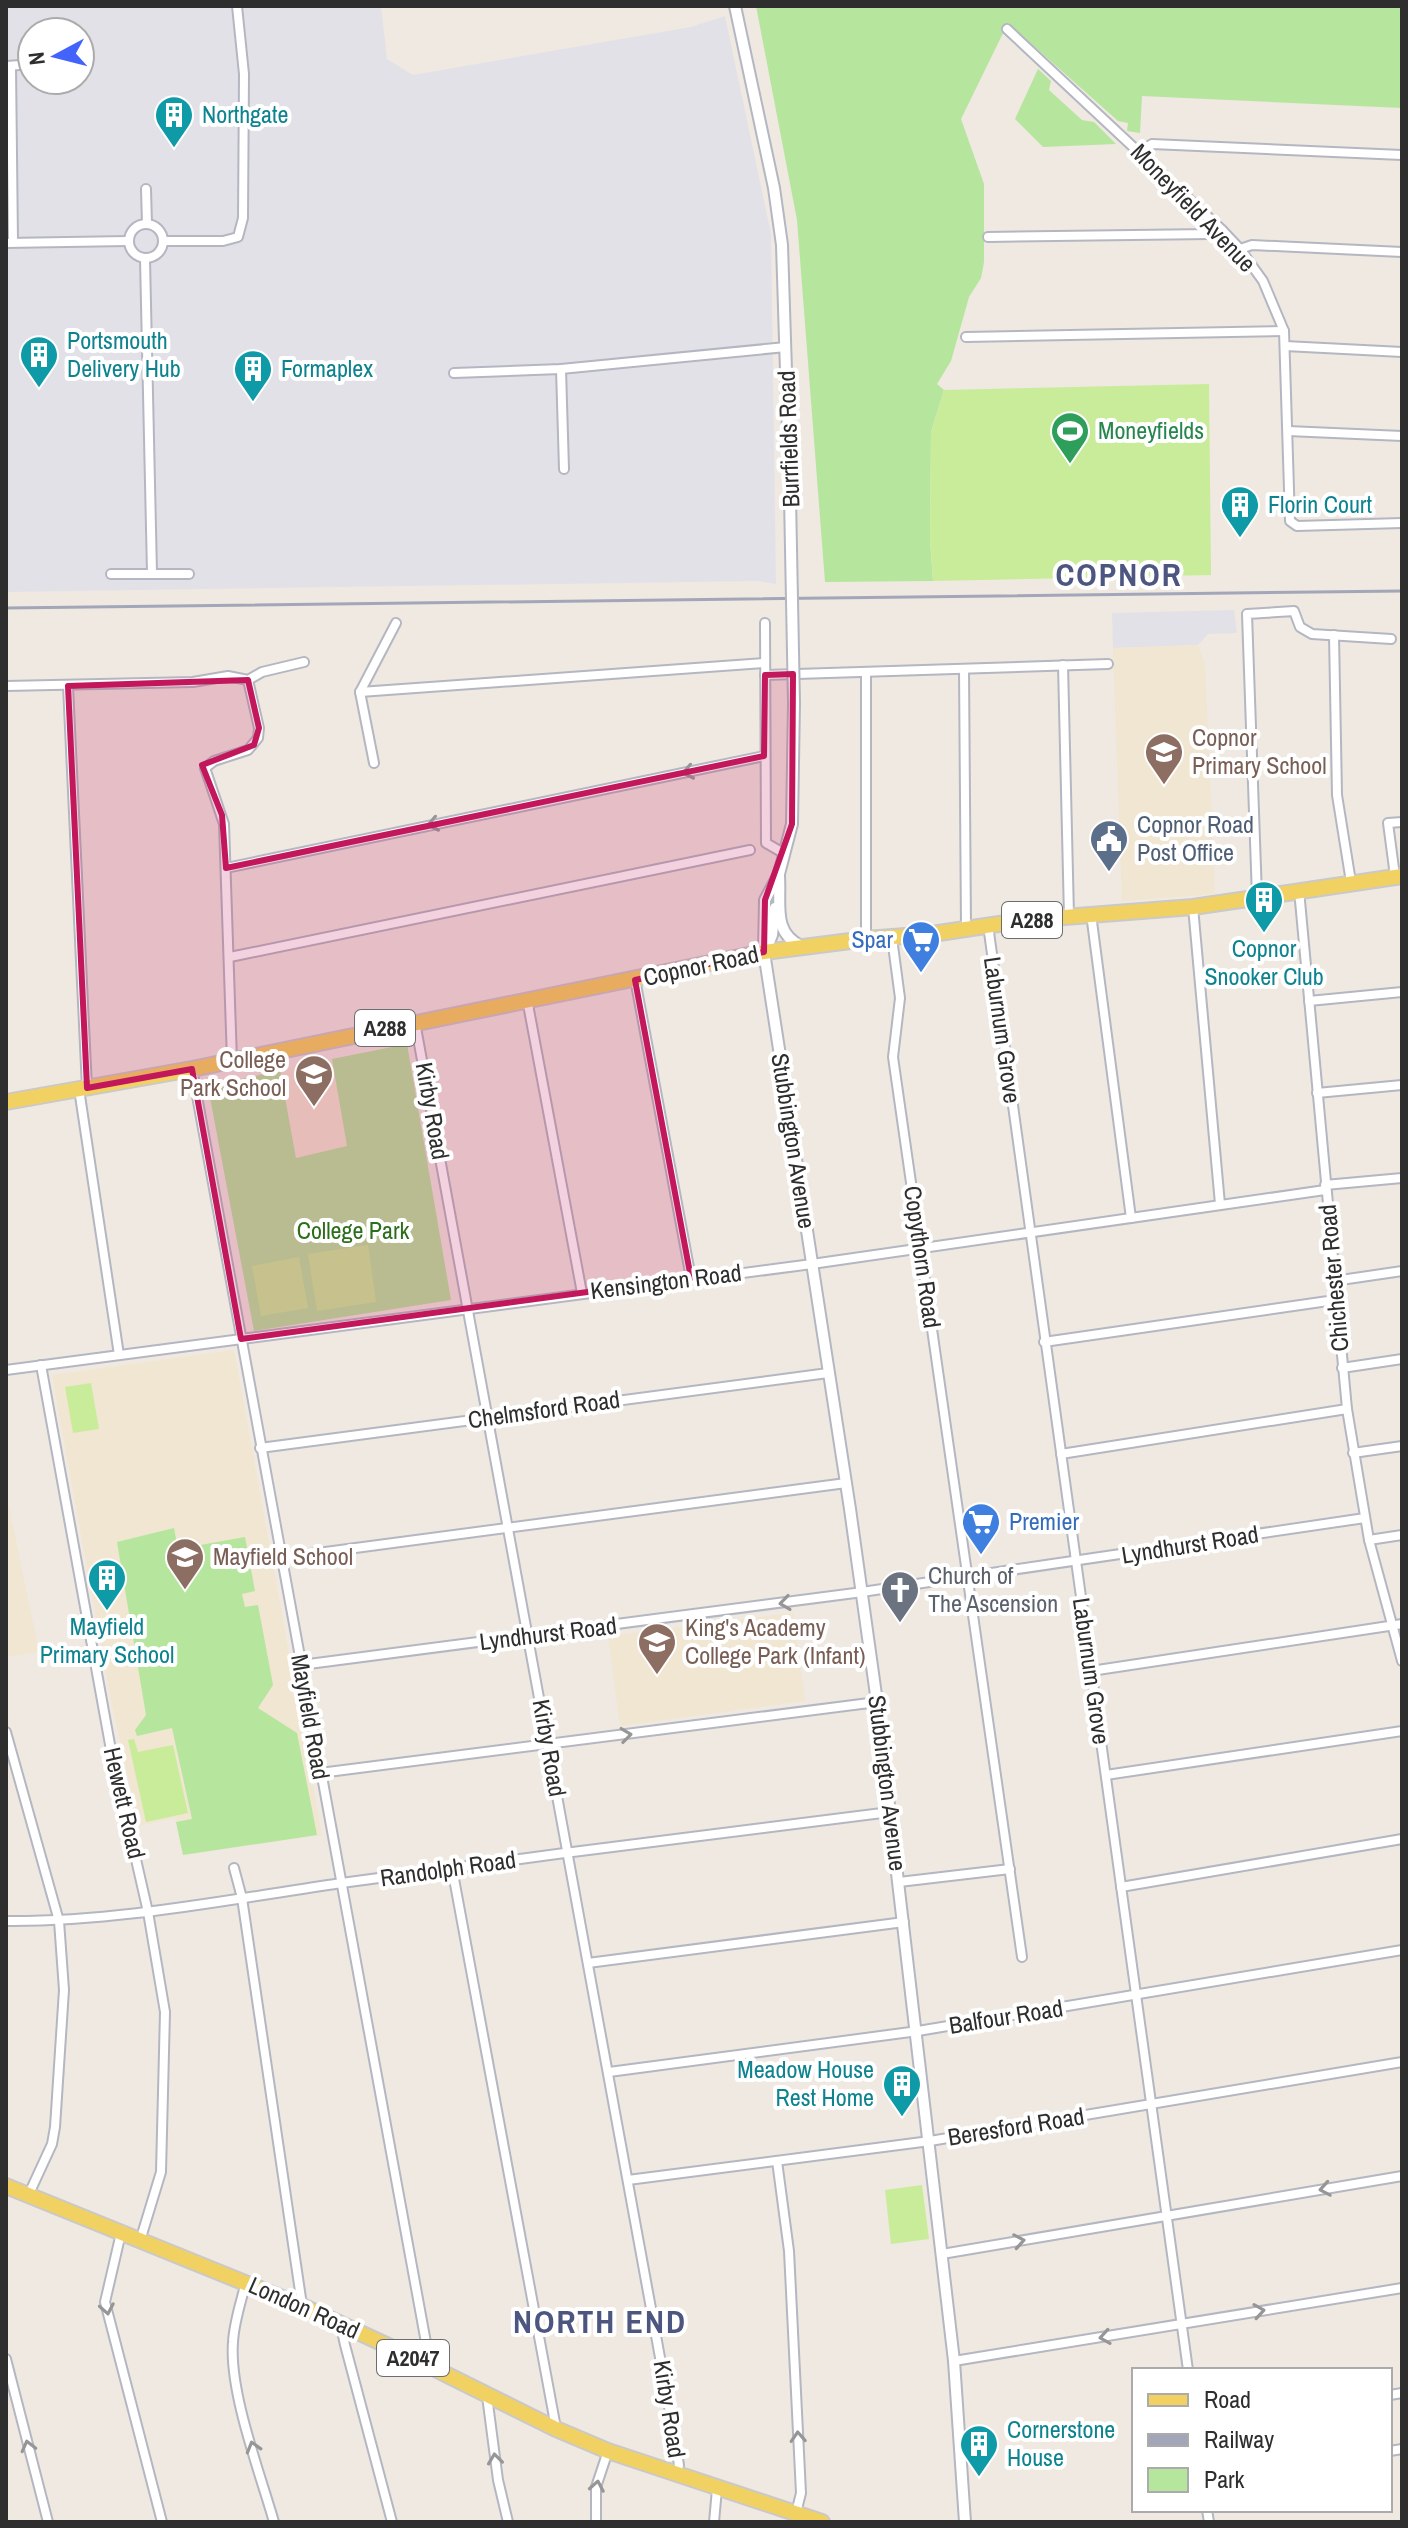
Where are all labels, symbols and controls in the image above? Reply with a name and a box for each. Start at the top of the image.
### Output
north arrow [16,16,96,96]
text: N [20,50,52,67]
building icon: Northgate [153,94,195,149]
place label: Northgate [202,98,288,130]
street label: Moneyfield Avenue [1124,136,1263,279]
place label: Portsmouth Delivery Hub [67,324,181,384]
building icon: Portsmouth Delivery Hub [18,334,60,389]
building icon: Formaplex [232,348,274,403]
place label: Formaplex [281,352,373,384]
street label: Burrfields Road [770,370,806,508]
sports icon: Moneyfields [1049,410,1091,465]
place label: Moneyfields [1098,414,1204,446]
building icon: Florin Court [1219,484,1261,539]
place label: Florin Court [1268,488,1372,520]
district label: COPNOR [1055,553,1183,596]
place label: Copnor Primary School [1192,721,1327,781]
school or university icon: Copnor Primary School [1143,731,1185,786]
one-way arrow [681,763,695,780]
place label: Copnor Road Post Office [1137,808,1254,868]
one-way arrow [427,815,440,832]
public building icon: Copnor Road Post Office [1088,818,1130,873]
building icon: Copnor Snooker Club [1243,879,1285,934]
road number: A288 [1002,902,1062,938]
supermarket icon: Spar [900,919,942,974]
place label: Spar [851,923,893,955]
place label: Copnor Snooker Club [1204,932,1324,992]
street label: Copnor Road [640,937,761,993]
street label: Laburnum Grove [977,955,1029,1105]
road number: A288 [355,1010,415,1046]
place label: College Park School [180,1043,286,1103]
street label: Stubbington Avenue [764,1051,824,1231]
school or university icon: College Park School [293,1053,335,1108]
street label: Kirby Road [409,1060,457,1162]
street label: Copythorn Road [897,1184,949,1330]
street label: Chichester Road [1311,1203,1355,1353]
park label: College Park [297,1214,409,1246]
street label: Kensington Road [588,1256,743,1306]
street label: Chelmsford Road [466,1383,622,1436]
supermarket icon: Premier [960,1501,1002,1556]
place label: Premier [1009,1505,1079,1537]
street label: Lyndhurst Road [1119,1517,1261,1571]
school or university icon: Mayfield School [164,1536,206,1591]
place label: Mayfield School [213,1540,353,1572]
building icon: Mayfield Primary School [86,1557,128,1612]
place label: Church of The Ascension [928,1559,1058,1619]
church icon: Church of The Ascension [879,1569,921,1624]
one-way arrow [778,1594,791,1611]
street label: Laburnum Grove [1066,1596,1118,1746]
street label: Lyndhurst Road [477,1609,618,1657]
place label: Mayfield Primary School [40,1610,174,1670]
place label: King's Academy College Park (Infant) [685,1611,865,1671]
school or university icon: King's Academy College Park (Infant) [636,1621,678,1676]
street label: Mayfield Road [284,1652,338,1782]
street label: Stubbington Avenue [861,1693,915,1873]
street label: Kirby Road [526,1697,574,1799]
one-way arrow [620,1727,633,1744]
street label: Hewett Road [97,1744,153,1862]
street label: Randolph Road [378,1843,518,1893]
street label: Balfour Road [947,1991,1065,2041]
place label: Meadow House Rest Home [737,2053,874,2113]
building icon: Meadow House Rest Home [881,2063,923,2118]
street label: Beresford Road [945,2099,1086,2153]
one-way arrow [1318,2179,1332,2196]
one-way arrow [1012,2233,1026,2250]
street label: London Road [244,2268,365,2346]
district label: NORTH END [513,2300,687,2343]
one-way arrow [98,2302,115,2316]
one-way arrow [1252,2304,1266,2321]
one-way arrow [1098,2327,1112,2344]
road number: A2047 [377,2340,449,2376]
street label: Kirby Road [646,2358,693,2460]
legend [1132,2368,1392,2512]
text: Road [1204,2383,1251,2415]
place label: Cornerstone House [1007,2413,1115,2473]
building icon: Cornerstone House [958,2423,1000,2478]
text: Railway [1204,2423,1274,2455]
one-way arrow [790,2430,807,2443]
one-way arrow [21,2440,38,2454]
one-way arrow [245,2440,262,2454]
one-way arrow [487,2453,504,2466]
text: Park [1204,2463,1245,2495]
one-way arrow [587,2479,604,2492]

